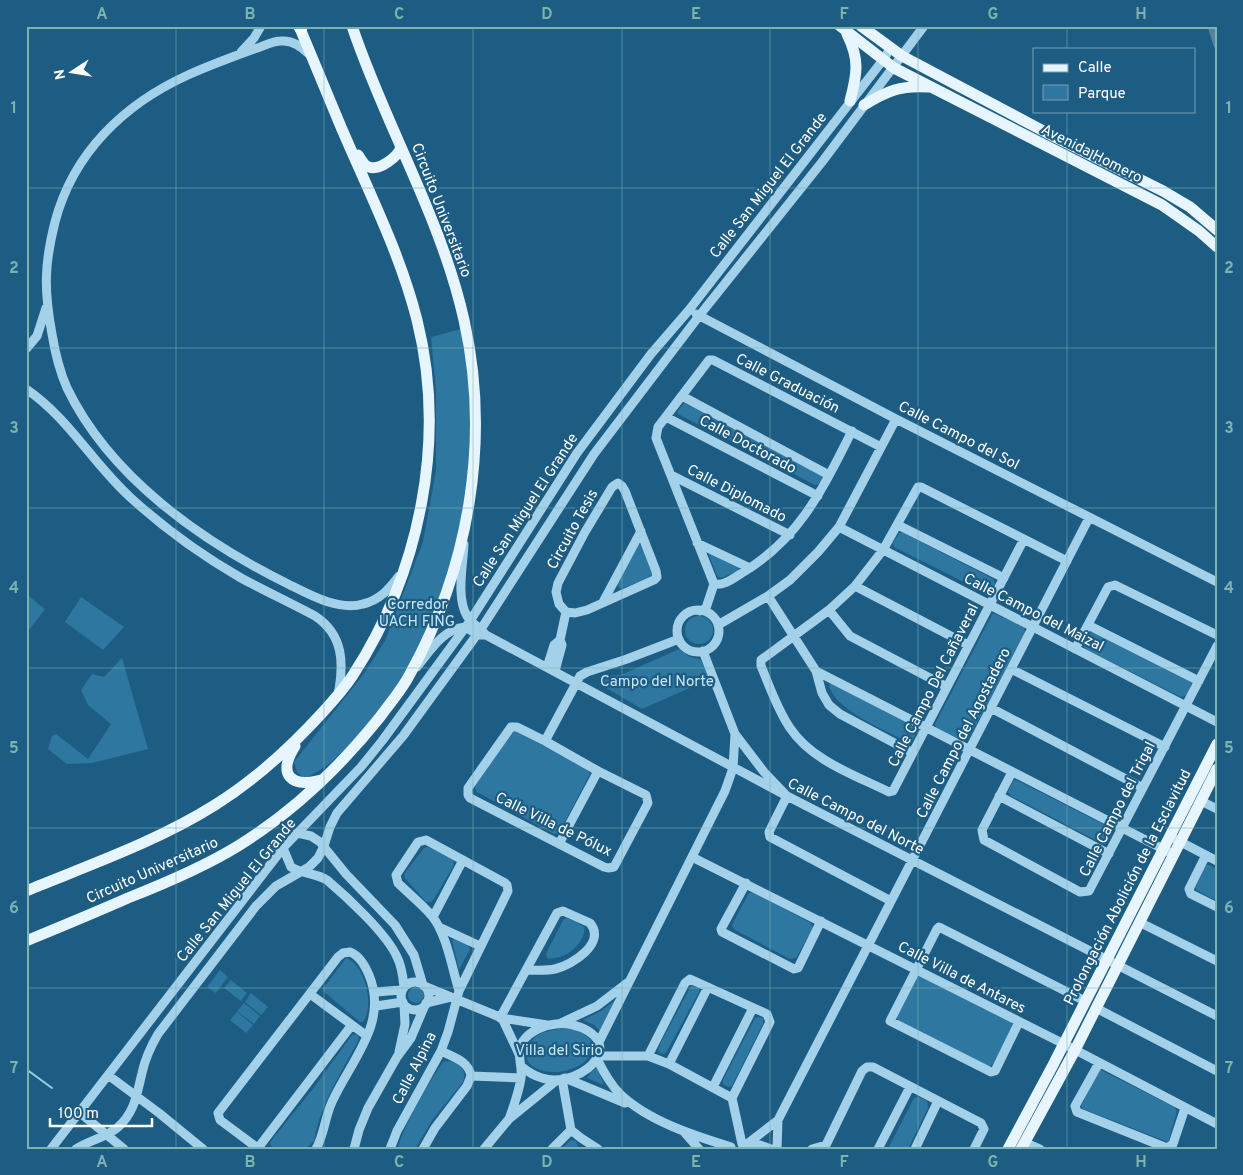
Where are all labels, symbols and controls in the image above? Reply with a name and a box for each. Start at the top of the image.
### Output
text: A [96,5,108,25]
text: B [244,5,256,25]
text: C [394,5,404,25]
text: D [541,5,553,25]
text: E [691,5,701,25]
text: F [839,5,849,25]
text: G [988,5,998,25]
text: H [1135,5,1147,25]
north arrow [48,48,98,98]
legend [1033,48,1196,112]
text: Calle [1078,59,1112,78]
text: N [51,68,70,81]
text: Parque [1078,85,1126,104]
text: 1 [11,99,17,119]
text: 1 [1226,99,1232,119]
street label: Calle San Miguel El Grande [706,109,832,263]
street label: Avenida Homero [1037,121,1145,188]
street label: Circuito Universitario [406,141,475,280]
text: 2 [9,259,19,279]
text: 2 [1224,259,1234,279]
street label: Calle Graduación [732,350,843,419]
street label: Calle Campo del Sol [895,398,1022,475]
street label: Calle Doctorado [695,412,799,479]
text: 3 [9,419,19,439]
text: 3 [1224,419,1234,439]
street label: Calle San Miguel El Grande [469,430,583,591]
street label: Calle Diplomado [683,461,789,528]
street label: Circuito Tesis [544,486,603,573]
street label: Calle Campo del Maizal [960,570,1107,657]
text: 4 [9,579,19,599]
text: 4 [1224,579,1234,599]
park label: Corredor UACH FING [379,596,455,632]
street label: Calle Campo Del Cañaveral [885,601,984,771]
street label: Calle Campo del Agostadero [913,645,1016,822]
park label: Campo del Norte [600,673,714,692]
text: 5 [9,739,19,759]
street label: Calle Campo del Trigal [1076,739,1161,880]
text: 5 [1224,739,1234,759]
street label: Prolongación Abolición de la Esclavitud [1060,766,1196,1009]
street label: Calle Campo del Norte [784,775,927,860]
street label: Calle Villa de Pólux [492,789,615,862]
street label: Calle San Miguel El Grande [173,815,301,967]
street label: Circuito Universitario [84,834,222,909]
text: 6 [9,899,19,919]
text: 6 [1224,899,1234,919]
street label: Calle Villa de Antares [894,938,1029,1019]
street label: Calle Alpina [389,1029,442,1108]
park label: Villa del Sirio [515,1042,603,1061]
text: 7 [10,1059,18,1079]
text: 7 [1225,1059,1233,1079]
scale bar [50,1095,152,1127]
text: 100 m [58,1105,99,1124]
text: A [96,1153,108,1173]
text: B [244,1153,256,1173]
text: C [394,1153,404,1173]
text: D [541,1153,553,1173]
text: E [691,1153,701,1173]
text: F [839,1153,849,1173]
text: G [988,1153,998,1173]
text: H [1135,1153,1147,1173]

